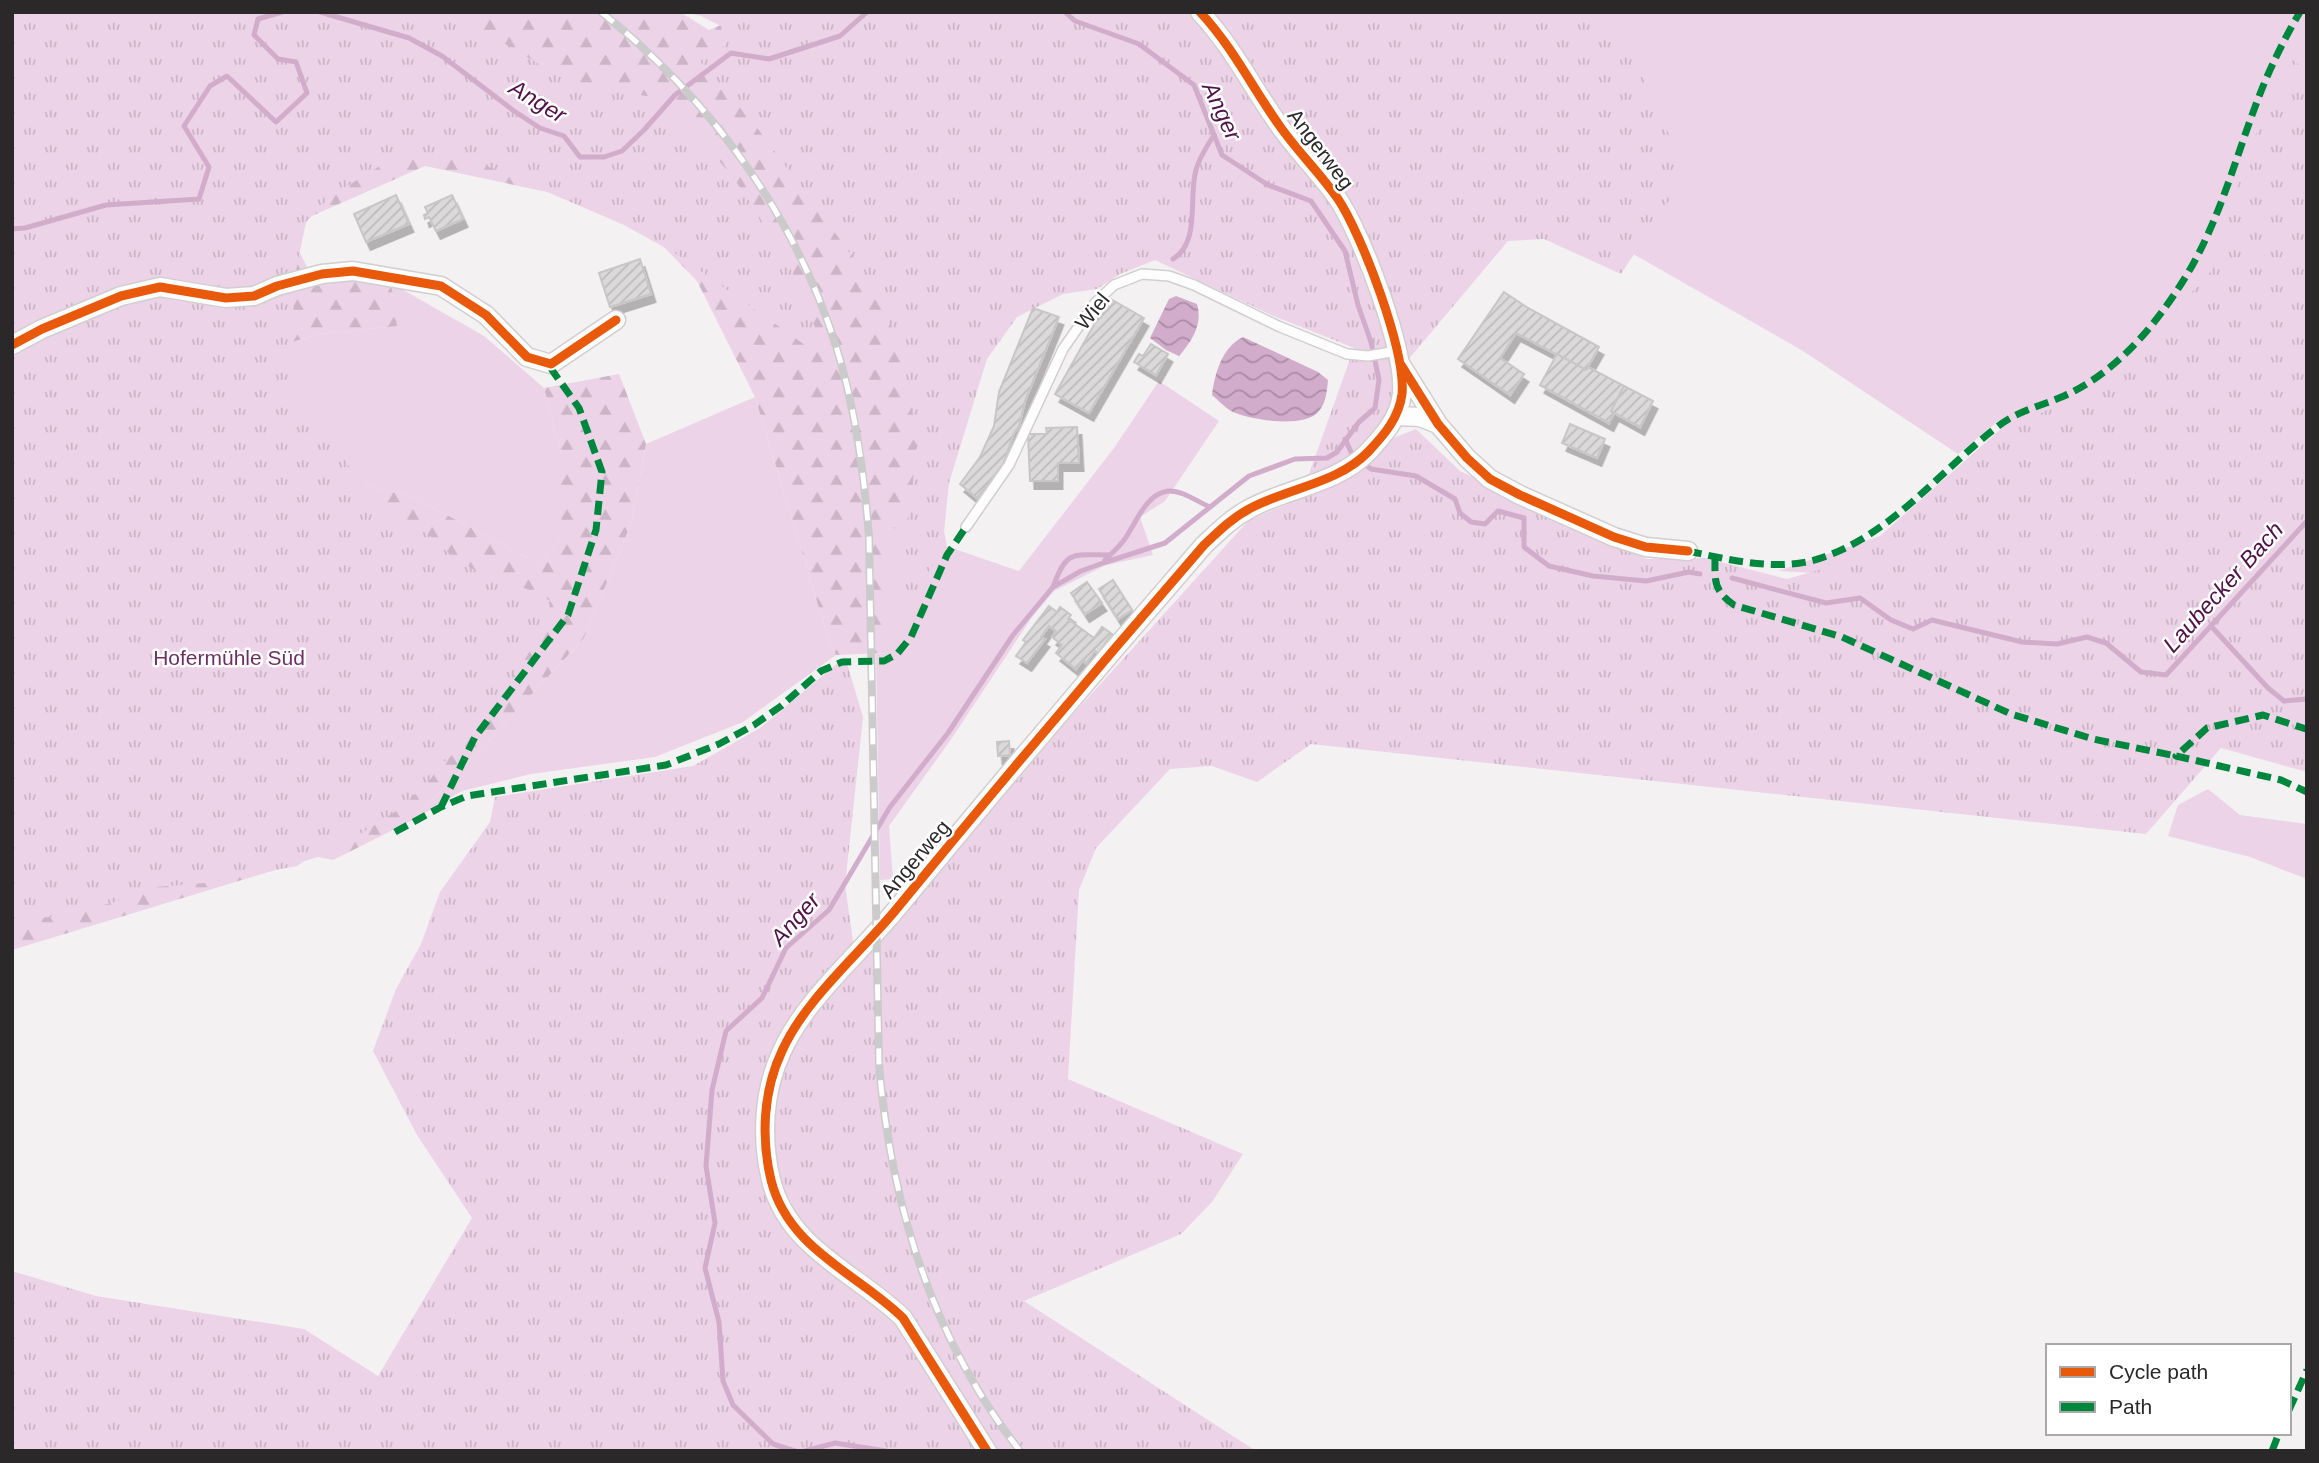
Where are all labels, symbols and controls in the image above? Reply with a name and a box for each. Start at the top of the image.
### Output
water label: Anger [503,73,572,129]
water label: Anger [1196,76,1247,146]
street label: Angerweg [1283,104,1359,194]
street label: Wiel [1070,288,1114,334]
water label: Laubecker Bach [2158,517,2288,657]
park label: Hofermühle Süd [153,646,305,669]
street label: Angerweg [876,815,954,903]
water label: Anger [763,886,826,952]
legend [2046,1344,2291,1435]
text: Cycle path [2109,1360,2208,1383]
text: Path [2109,1395,2152,1418]

